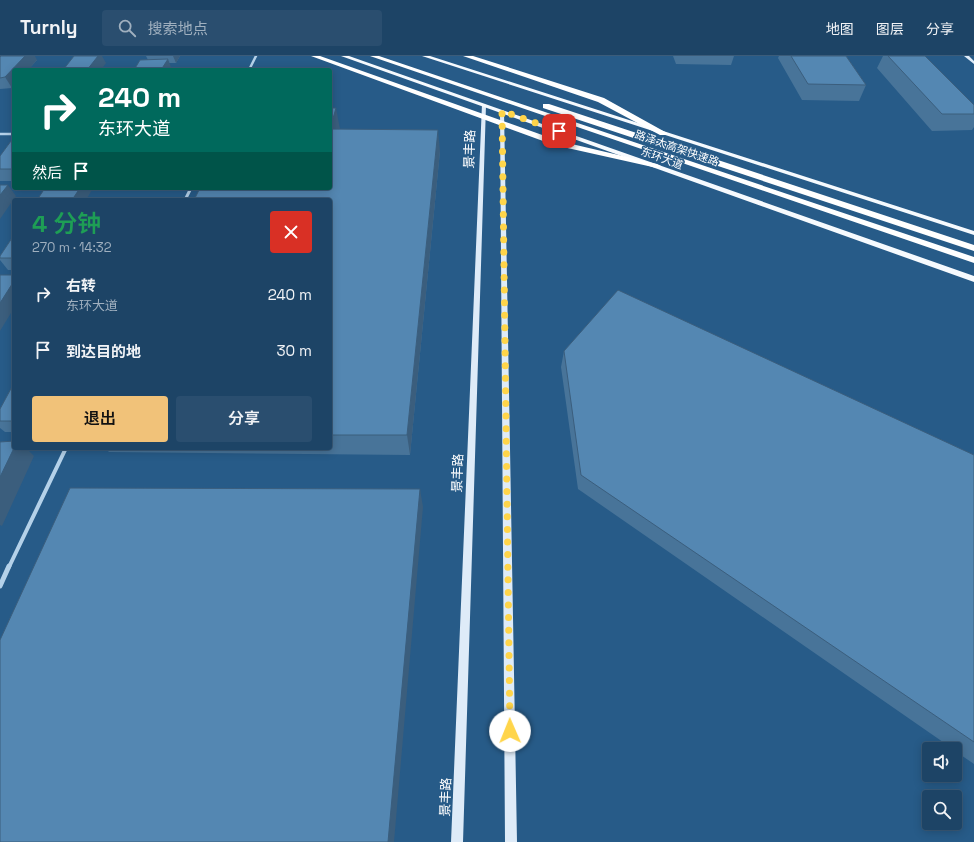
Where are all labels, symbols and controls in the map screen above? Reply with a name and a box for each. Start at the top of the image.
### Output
search box [102,10,382,46]
text: Turnly [20,15,78,40]
icon: search [116,17,138,39]
text: 搜索地点 [148,19,208,38]
text: 地图 [826,20,854,38]
text: 图层 [876,20,904,38]
text: 分享 [926,20,954,38]
text: 240 m [98,79,181,115]
icon: right [32,84,84,136]
pin [542,114,576,148]
text: 东环大道 [98,117,170,140]
icon: arrive [548,120,570,142]
street label: 路泽太高架快速路 [633,127,721,169]
street label: 景丰路 [460,129,479,169]
street label: 东环大道 [639,144,685,172]
icon: arrive [70,160,92,182]
text: 然后 [32,163,62,182]
text: 4 分钟 [32,208,101,239]
button: close [270,211,312,253]
text: 270 m · 14:32 [32,239,111,256]
text: 右转 [66,276,96,295]
icon: right [32,283,54,305]
text: 240 m [268,285,312,304]
text: 东环大道 [66,297,118,314]
icon: arrive [32,339,54,361]
text: 30 m [277,341,312,360]
text: 到达目的地 [66,342,141,361]
button: 退出 [32,396,168,442]
button: 分享 [176,396,312,442]
street label: 景丰路 [448,453,467,493]
position arrow [489,710,531,752]
map controls [922,742,962,830]
button: sound [922,742,962,782]
street label: 景丰路 [436,777,455,817]
button: search [922,790,962,830]

